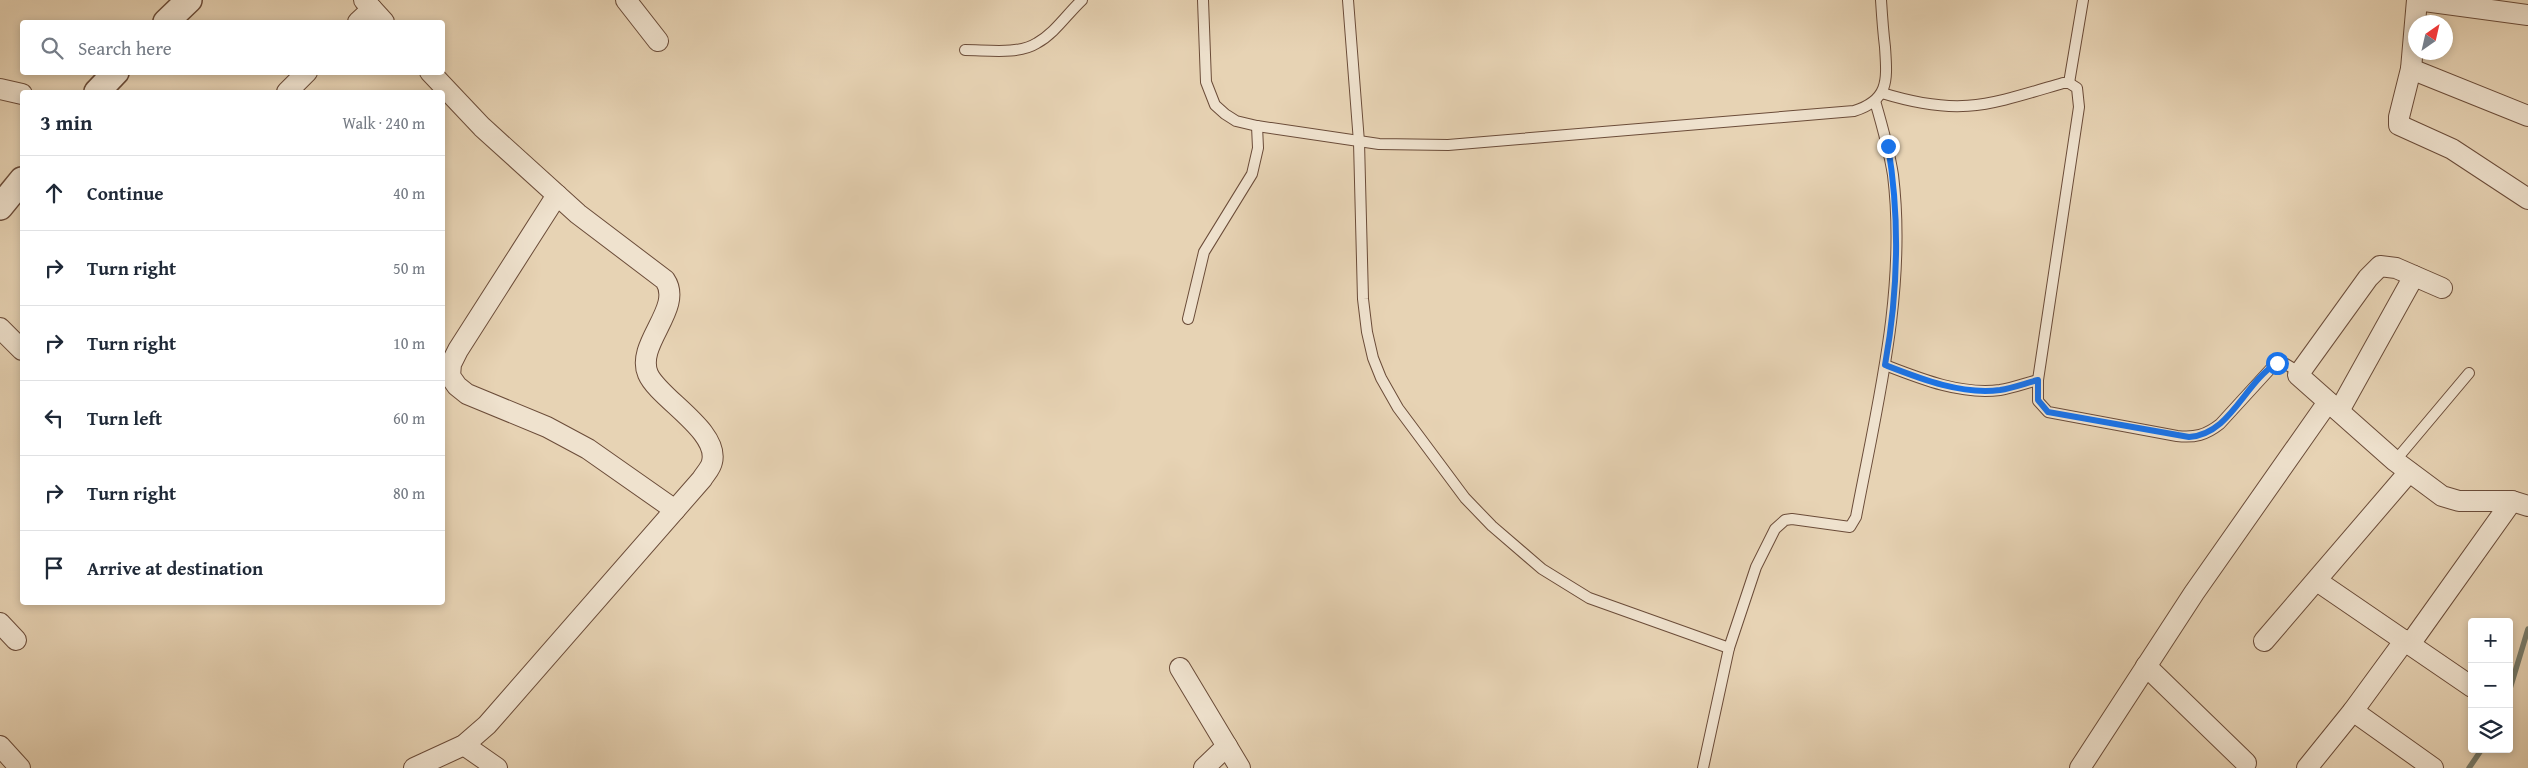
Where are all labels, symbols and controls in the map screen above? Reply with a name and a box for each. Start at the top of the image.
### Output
north arrow [2408,15,2453,60]
search box [20,20,445,75]
icon: search [38,34,66,62]
text: Search here [78,34,172,62]
text: 3 min [40,107,92,138]
text: Walk · 240 m [342,111,425,135]
route end [1877,135,1900,158]
icon: ahead [40,179,68,207]
text: Continue [87,179,164,207]
text: 40 m [393,181,425,205]
icon: right [40,254,68,282]
text: Turn right [87,254,176,282]
text: 50 m [393,256,425,280]
icon: right [40,329,68,357]
text: Turn right [87,329,176,357]
text: 10 m [393,331,425,355]
route start [2266,352,2289,375]
icon: left [40,404,68,432]
text: Turn left [87,404,162,432]
text: 60 m [393,406,425,430]
icon: right [40,479,68,507]
text: Turn right [87,479,176,507]
text: 80 m [393,481,425,505]
icon: arrive [40,554,68,582]
text: Arrive at destination [87,554,263,582]
map controls [2468,618,2513,753]
button: + [2468,618,2513,663]
button: − [2468,663,2513,708]
button: layers [2468,708,2513,753]

